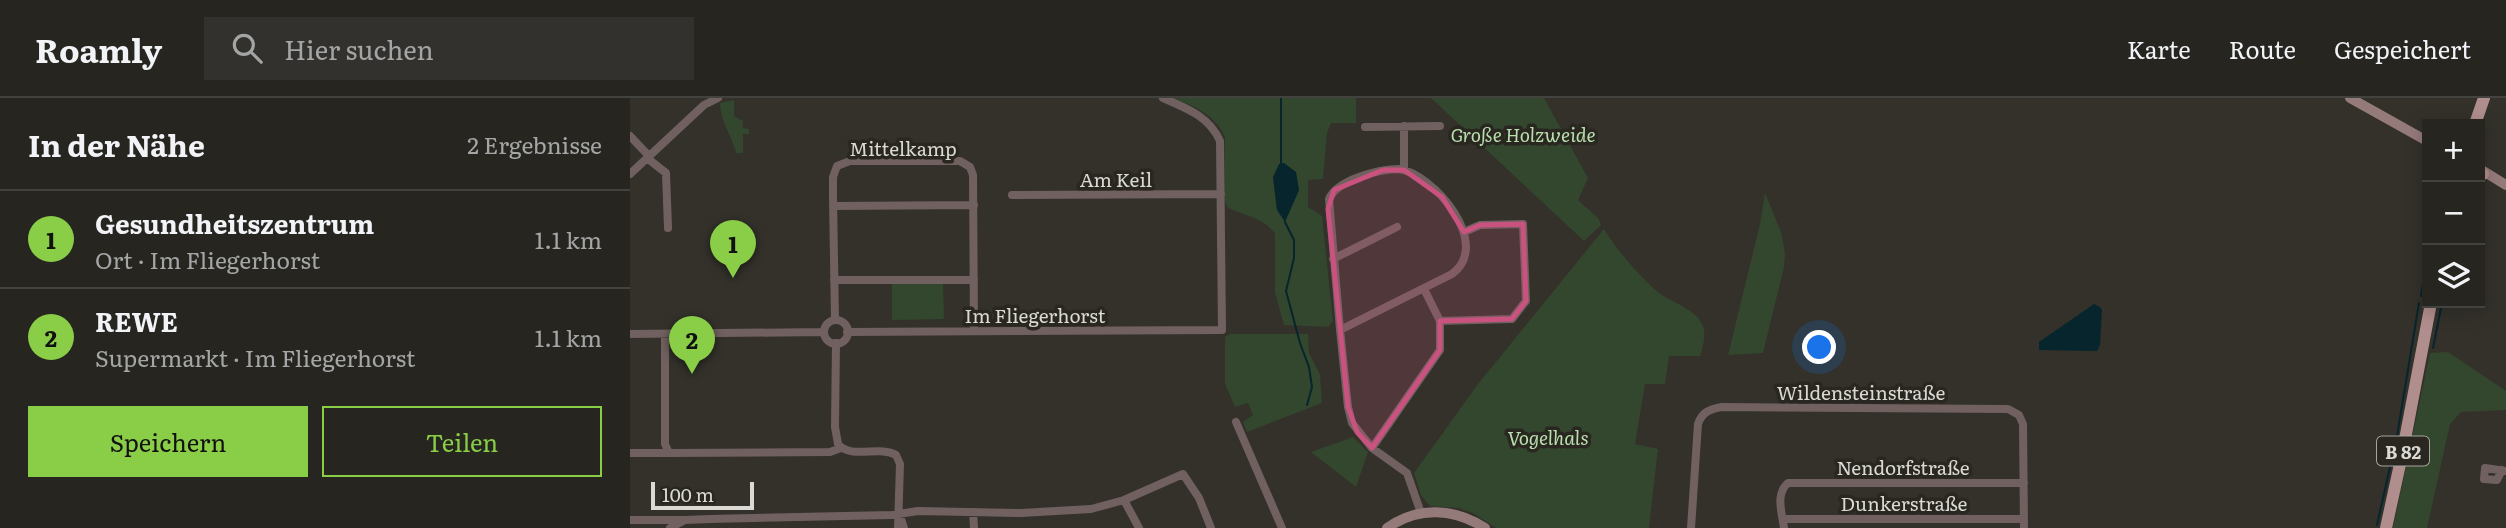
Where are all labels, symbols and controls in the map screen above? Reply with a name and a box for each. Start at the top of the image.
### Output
search box [204,17,694,80]
text: Roamly [35,24,162,73]
icon: search [228,29,266,67]
text: Hier suchen [284,29,434,68]
text: Karte [2127,31,2191,66]
text: Route [2229,31,2296,66]
text: Gespeichert [2334,31,2471,66]
map controls [2422,119,2485,308]
button: + [2422,119,2485,182]
park label: Große Holzweide [1450,120,1596,148]
text: In der Nähe [28,122,205,166]
text: 2 Ergebnisse [467,127,602,161]
street label: Mittelkamp [849,134,957,162]
street label: Am Keil [1080,165,1152,193]
button: − [2422,182,2485,245]
text: Gesundheitszentrum [95,203,374,242]
pin: 1 [710,220,756,278]
text: 1 [46,222,56,256]
text: 1.1 km [535,222,602,256]
text: Ort · Im Fliegerhorst [95,242,320,276]
button: layers [2422,245,2485,308]
text: REWE [95,301,178,340]
street label: Im Fliegerhorst [965,301,1106,329]
pin: 2 [669,316,715,374]
text: 2 [45,320,57,354]
text: 1.1 km [535,320,602,354]
your location [1802,330,1836,364]
text: Supermarkt · Im Fliegerhorst [95,340,415,374]
street label: Wildensteinstraße [1777,378,1945,406]
button: Speichern [28,406,308,477]
button: Teilen [322,406,602,477]
park label: Vogelhals [1507,423,1589,451]
road number: B 82 [2377,436,2429,466]
street label: Nendorfstraße [1836,453,1970,481]
scale bar [651,479,754,511]
text: 100 m [662,480,714,508]
street label: Dunkerstraße [1841,489,1968,517]

